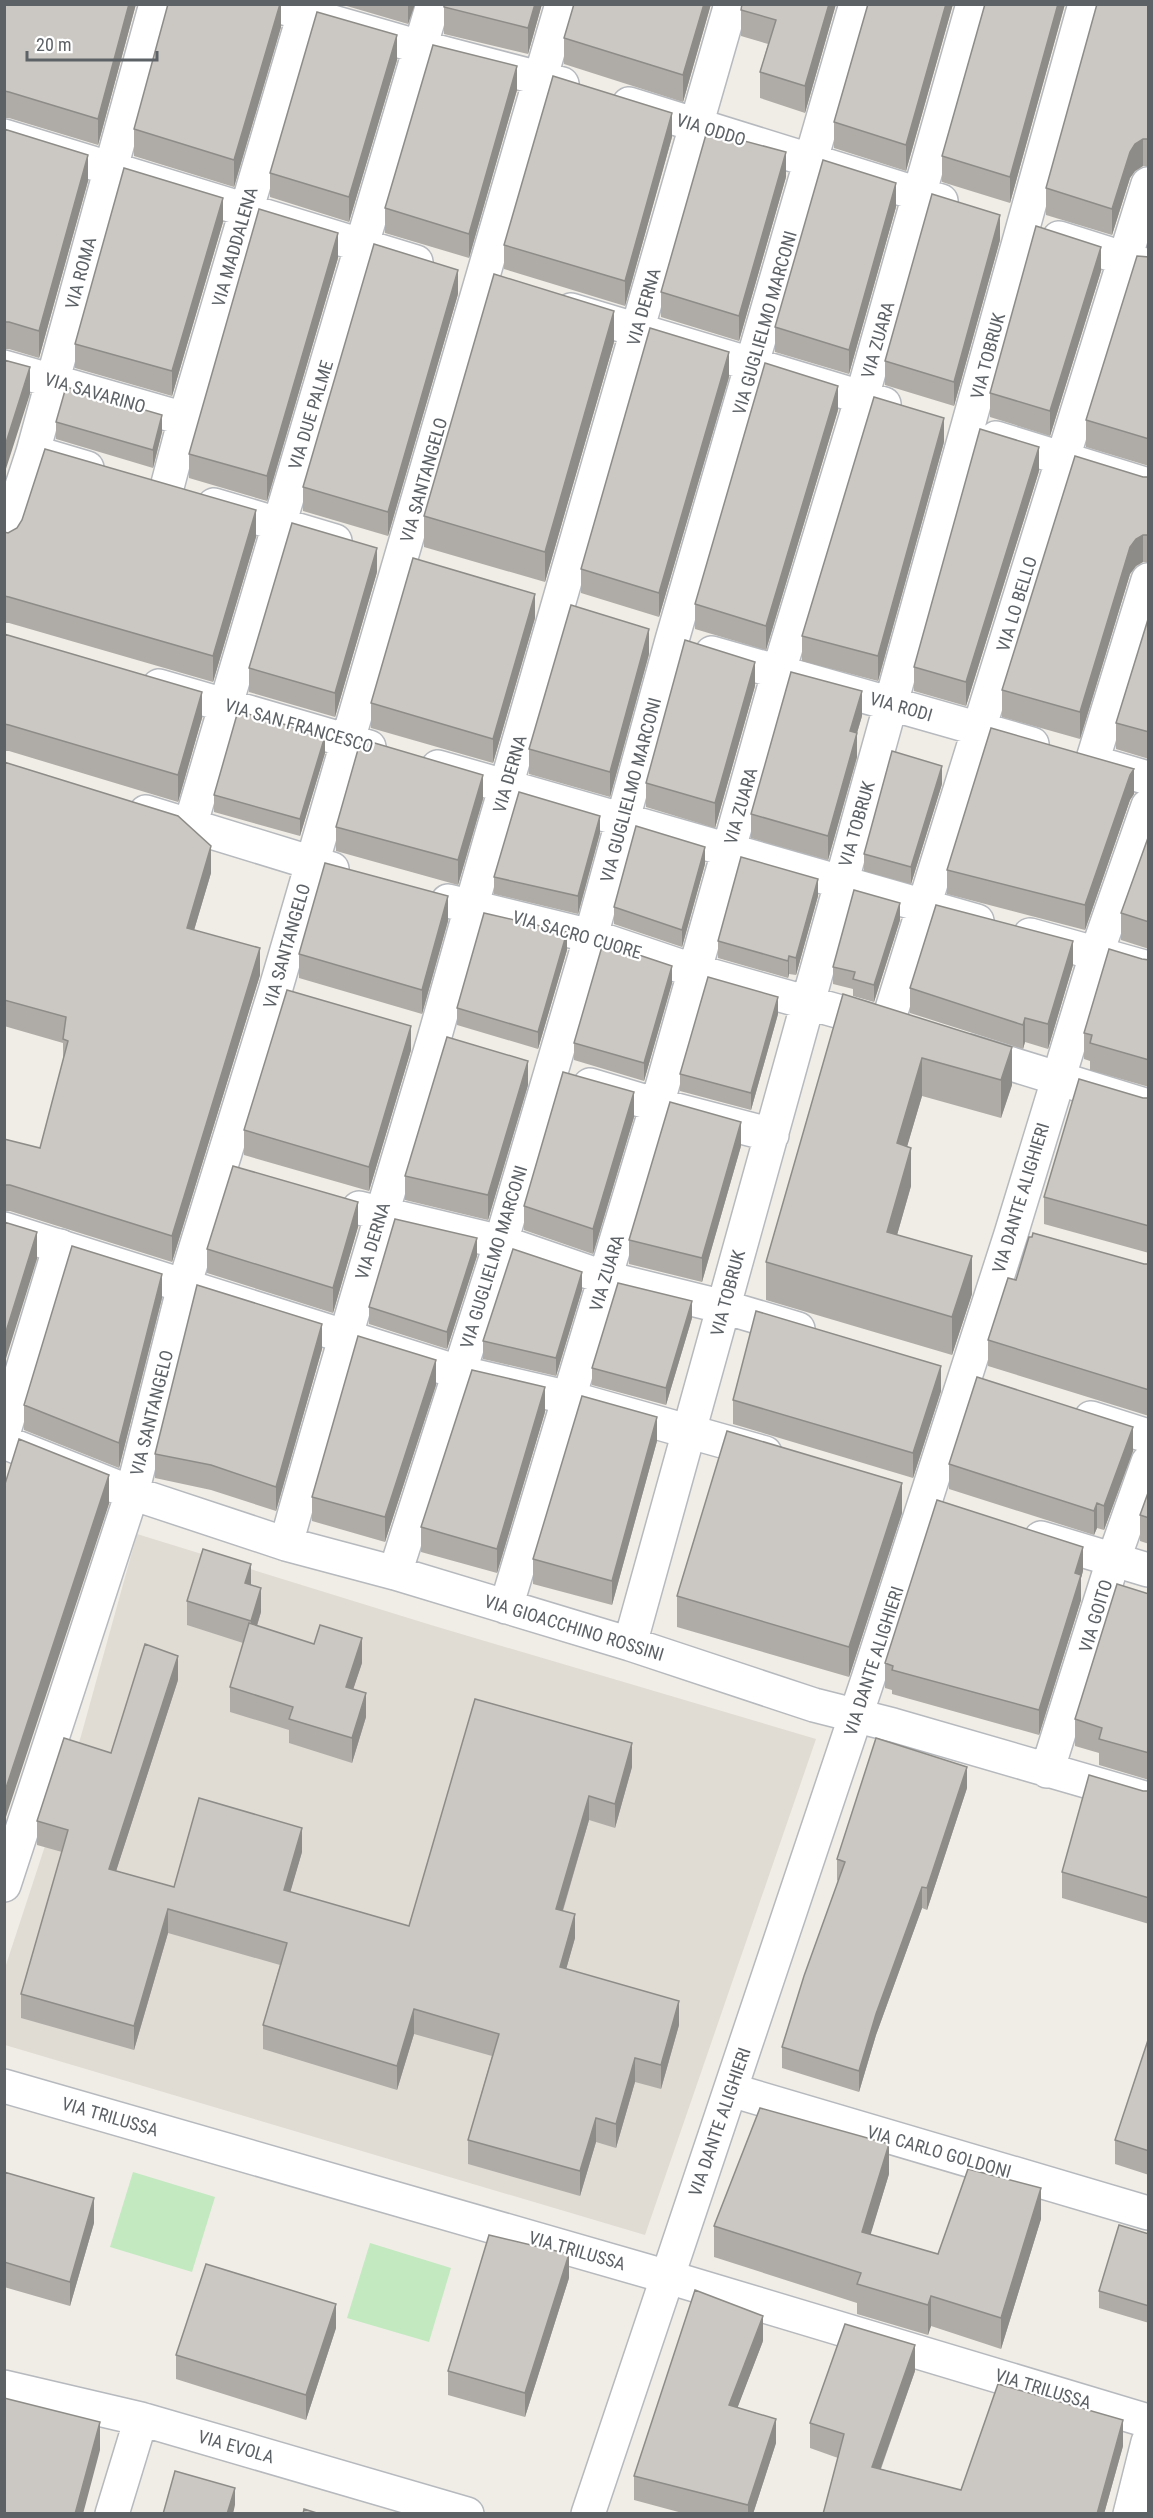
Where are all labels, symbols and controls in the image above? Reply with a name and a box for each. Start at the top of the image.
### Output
scale bar [27,24,158,62]
text: 20 m [36,34,71,55]
street label: VIA ODDO [674,109,748,150]
street label: VIA MADDALENA [207,184,262,309]
street label: VIA GUGLIELMO MARCONI [728,229,801,417]
street label: VIA ROMA [61,234,100,311]
street label: VIA DERNA [622,265,665,348]
street label: VIA ZUARA [857,298,899,381]
street label: VIA TOBRUK [966,310,1009,401]
street label: VIA DUE PALME [284,358,337,472]
street label: VIA SAVARINO [42,368,148,417]
street label: VIA SANTANGELO [396,415,451,545]
street label: VIA LO BELLO [992,554,1041,654]
street label: VIA RODI [867,688,935,725]
street label: VIA SAN FRANCESCO [222,694,376,757]
street label: VIA GUGLIELMO MARCONI [596,695,665,884]
street label: VIA DERNA [488,732,531,815]
street label: VIA ZUARA [720,764,762,847]
street label: VIA TOBRUK [834,778,879,869]
street label: VIA SANTANGELO [259,881,314,1011]
street label: VIA SACRO CUORE [510,906,644,963]
street label: VIA DANTE ALIGHIERI [988,1120,1053,1275]
street label: VIA GUGLIELMO MARCONI [456,1163,531,1351]
street label: VIA DERNA [351,1199,394,1282]
street label: VIA ZUARA [585,1231,628,1314]
street label: VIA TOBRUK [706,1247,749,1338]
street label: VIA SANTANGELO [126,1348,177,1478]
street label: VIA GOITO [1075,1577,1117,1655]
street label: VIA DANTE ALIGHIERI [839,1584,908,1738]
street label: VIA GIOACCHINO ROSSINI [482,1590,666,1665]
street label: VIA DANTE ALIGHIERI [684,2045,755,2199]
street label: VIA TRILUSSA [59,2093,161,2141]
street label: VIA CARLO GOLDONI [865,2121,1014,2182]
street label: VIA TRILUSSA [526,2227,628,2275]
street label: VIA TRILUSSA [992,2364,1094,2413]
street label: VIA EVOLA [196,2426,277,2468]

